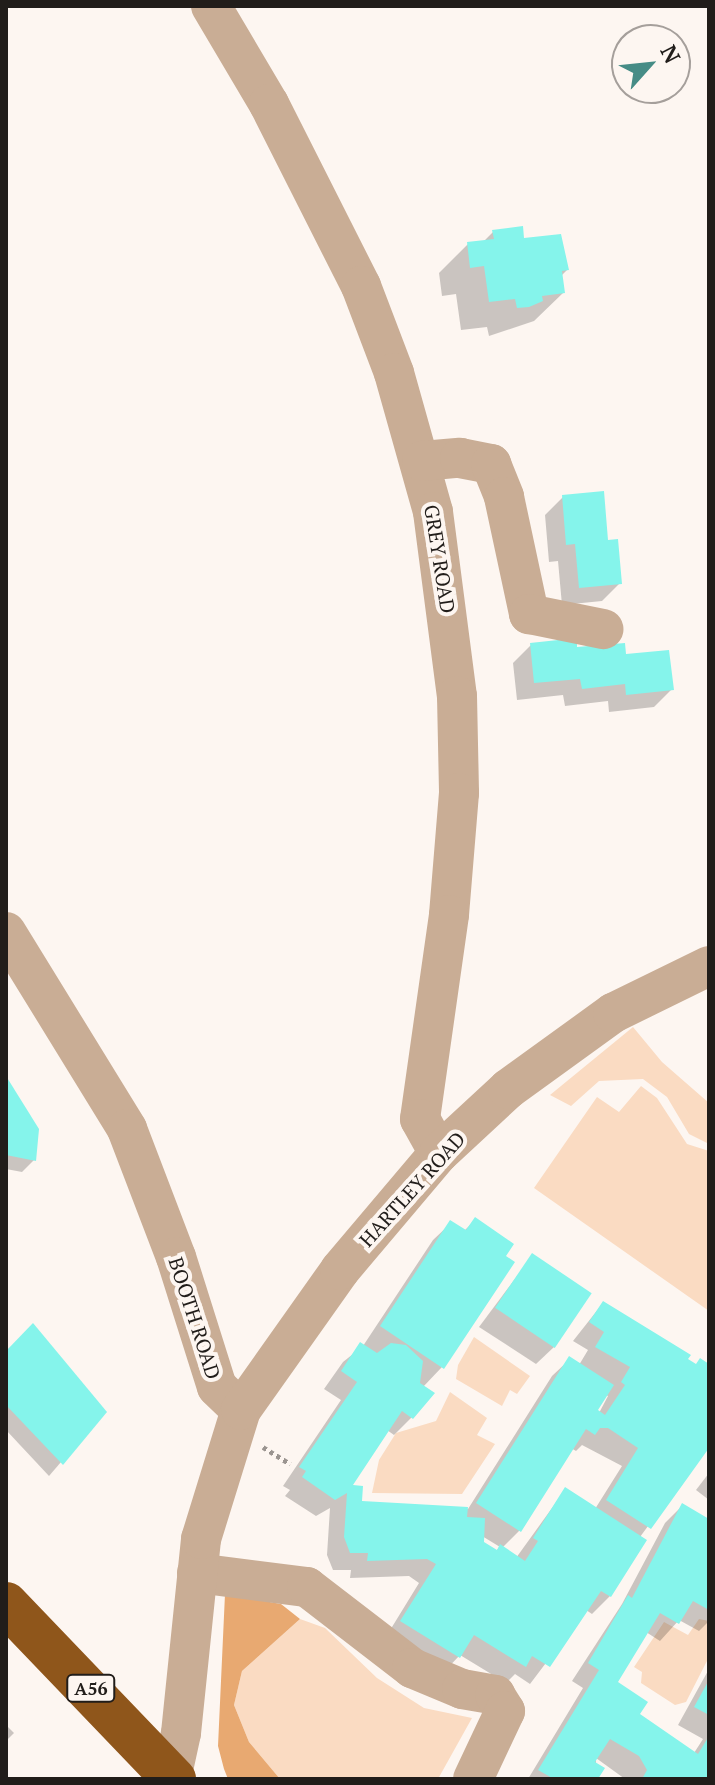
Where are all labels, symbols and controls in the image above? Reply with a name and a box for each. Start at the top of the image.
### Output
north arrow [611,24,691,104]
text: N [654,40,688,68]
street label: GREY ROAD [420,503,460,615]
street label: HARTLEY ROAD [354,1127,470,1251]
street label: BOOTH ROAD [164,1254,226,1382]
road number: A56 [65,1674,117,1702]

